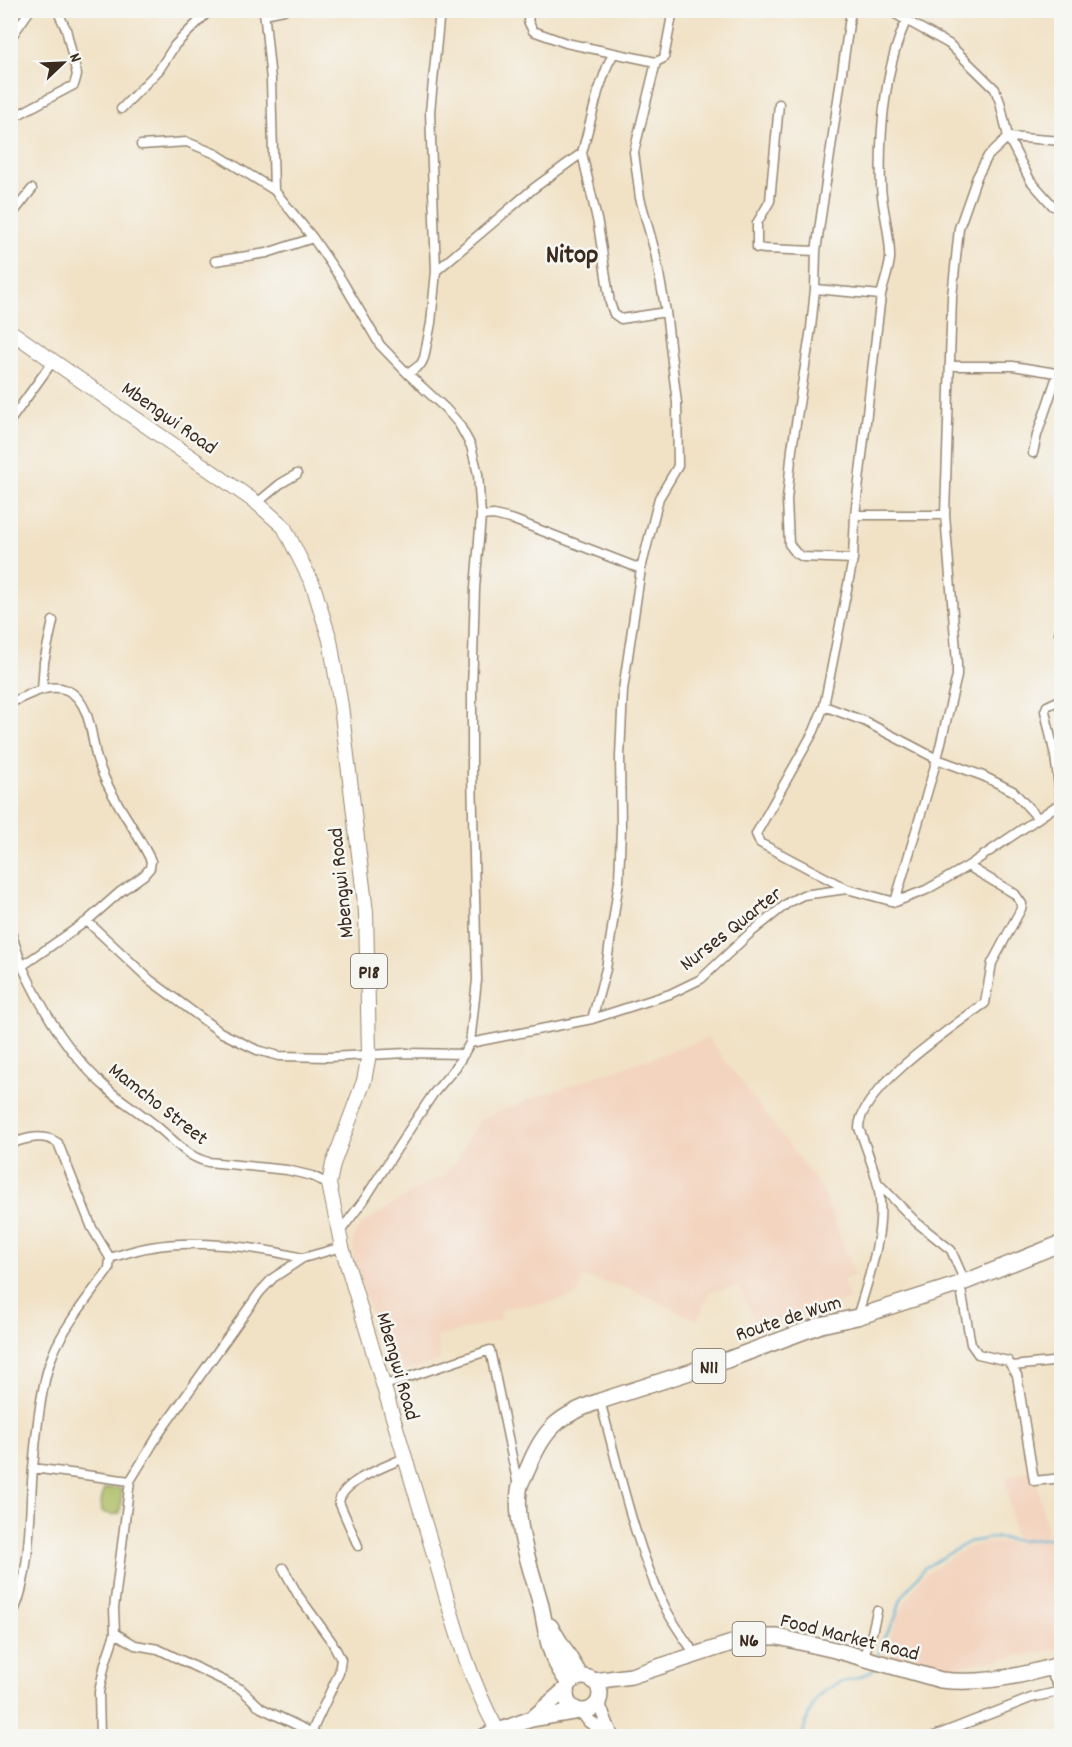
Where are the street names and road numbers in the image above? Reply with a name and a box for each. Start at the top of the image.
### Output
street label: Mbengwi Road [114,375,222,464]
street label: Mbengwi Road [322,826,364,939]
street label: Nurses Quarter [674,881,790,980]
road number: P18 [351,954,387,988]
street label: Mamcho Street [101,1057,214,1154]
street label: Route de Wum [732,1289,846,1351]
street label: Mbengwi Road [366,1309,426,1424]
road number: N11 [692,1349,726,1383]
street label: Food Market Road [777,1607,922,1671]
road number: N6 [732,1622,766,1656]

